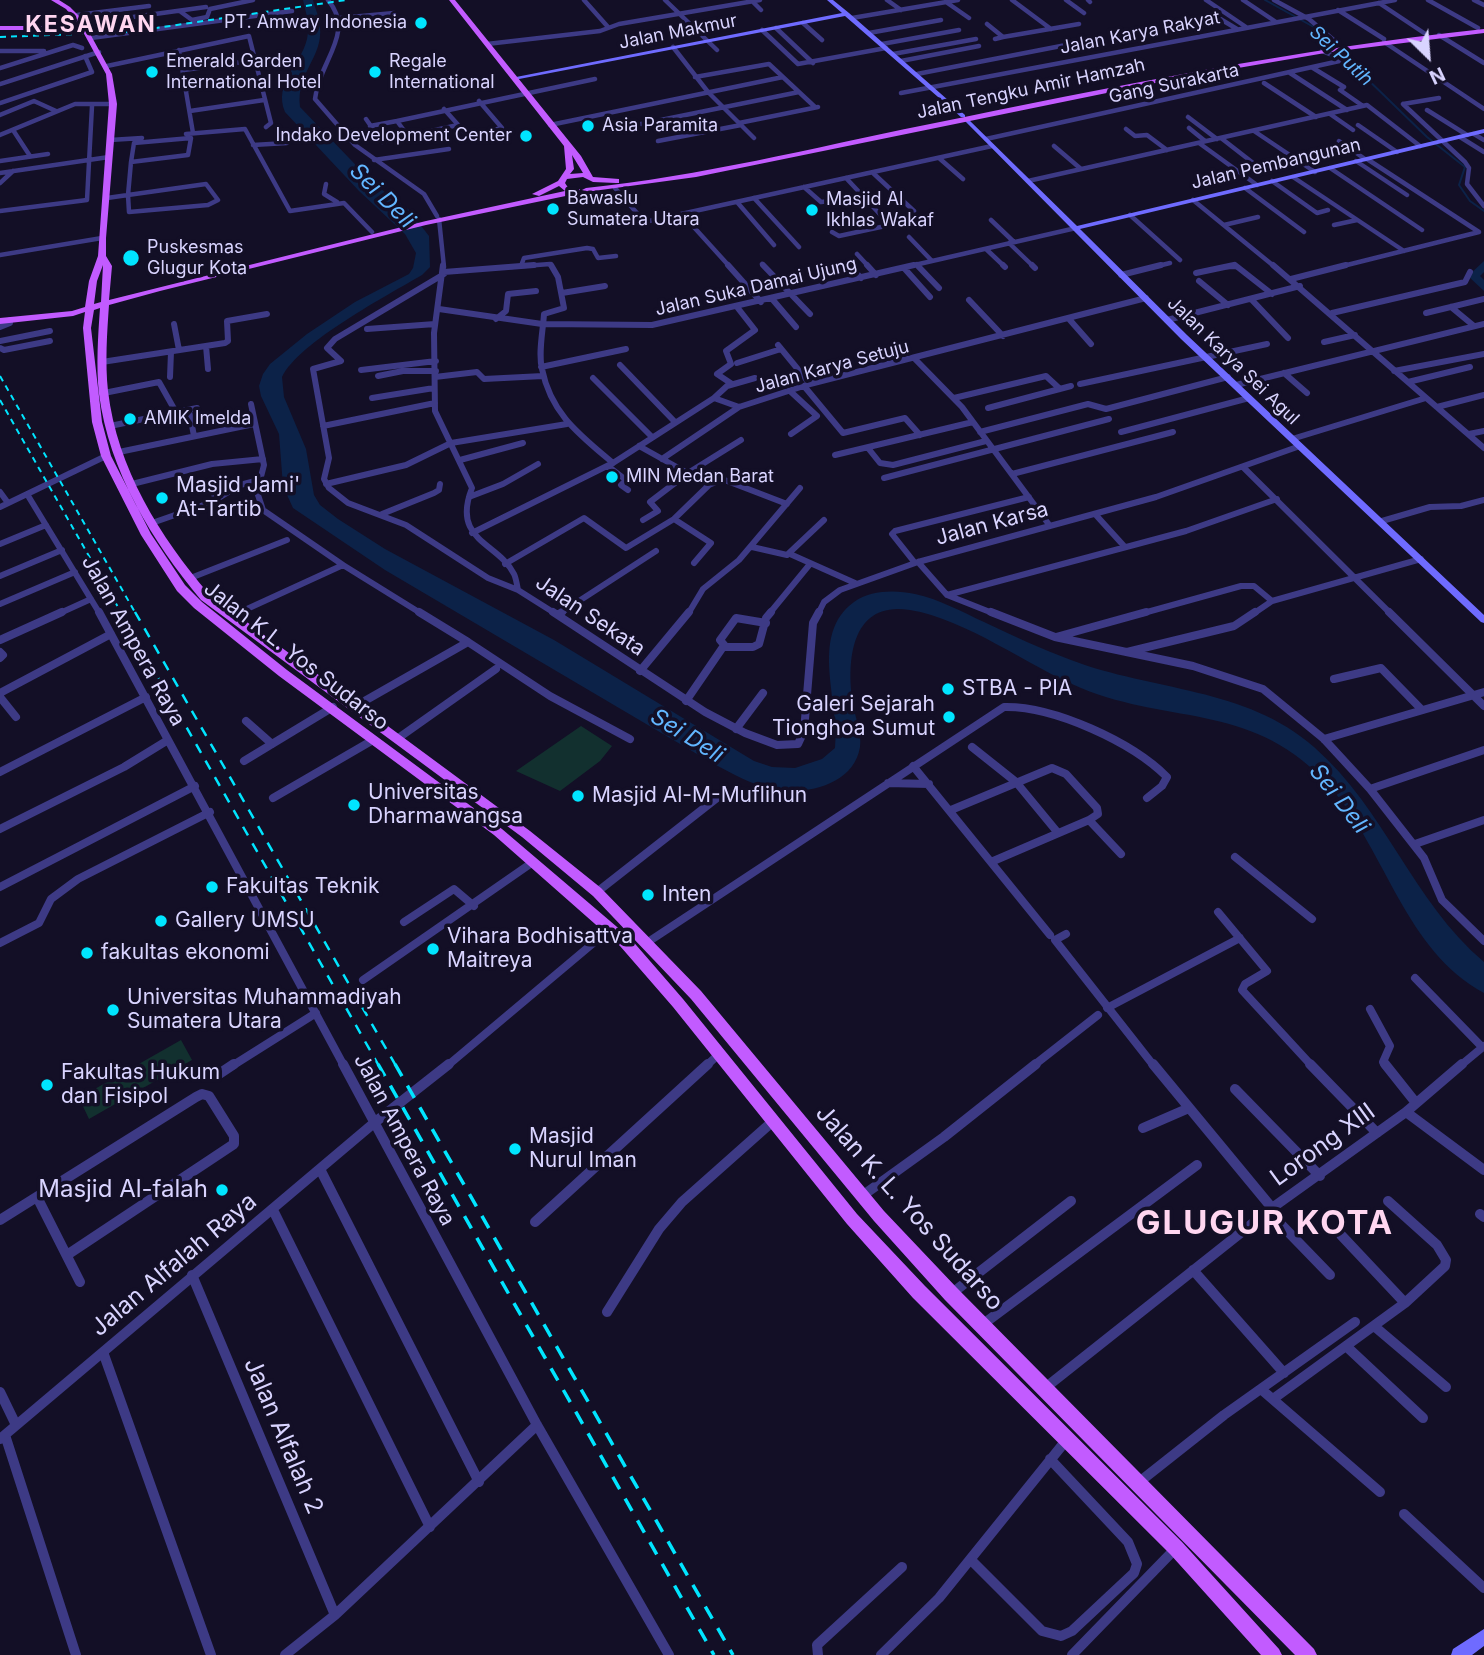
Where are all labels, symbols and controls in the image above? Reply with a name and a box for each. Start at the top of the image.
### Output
street label: Jalan Karya Rakyat [1058,7,1222,59]
street label: Jalan Makmur [617,10,739,54]
district label: KESAWAN [26,11,156,39]
place label: PT. Amway Indonesia [224,12,407,34]
marker: PT. Amway Indonesia [413,15,429,31]
water label: Sei Putih [1305,21,1377,91]
north arrow [1393,21,1463,91]
place label: Emerald Garden International Hotel [166,51,321,94]
place label: Regale International [389,51,495,94]
street label: Jalan Tengku Amir Hamzah [915,54,1147,124]
street label: Gang Surakarta [1107,60,1241,108]
text: N [1426,62,1449,89]
marker: Emerald Garden International Hotel [144,64,160,80]
marker: Regale International [367,64,383,80]
place label: Asia Paramita [602,115,718,137]
marker: Asia Paramita [580,118,596,134]
place label: Indako Development Center [275,125,512,147]
marker: Indako Development Center [518,128,534,144]
street label: Jalan Pembangunan [1189,134,1363,194]
water label: Sei Deli [344,158,420,234]
place label: Bawaslu Sumatera Utara [567,188,700,230]
place label: Masjid Al Ikhlas Wakaf [826,189,934,232]
marker: Bawaslu Sumatera Utara [545,201,561,217]
marker: Masjid Al Ikhlas Wakaf [804,202,820,218]
place label: Puskesmas Glugur Kota [147,237,247,280]
marker: Puskesmas Glugur Kota [121,248,141,268]
street label: Jalan Suka Damai Ujung [653,253,859,321]
street label: Jalan Karya Sei Agul [1163,292,1303,430]
street label: Jalan Karya Setuju [753,336,911,398]
place label: AMIK Imelda [144,408,251,430]
marker: AMIK Imelda [122,411,138,427]
place label: MIN Medan Barat [626,466,774,488]
marker: MIN Medan Barat [604,469,620,485]
place label: Masjid Jami' At-Tartib [176,473,300,523]
marker: Masjid Jami' At-Tartib [154,490,170,506]
street label: Jalan Karsa [933,497,1051,551]
street label: Jalan Ampera Raya [76,551,190,731]
street label: Jalan Sekata [530,570,650,662]
street label: Jalan K.L. Yos Sudarso [199,576,393,736]
place label: STBA - PIA [962,676,1072,702]
marker: STBA - PIA [940,681,956,697]
place label: Galeri Sejarah Tionghoa Sumut [772,692,935,742]
water label: Sei Deli [645,703,729,769]
marker: Galeri Sejarah Tionghoa Sumut [941,709,957,725]
water label: Sei Deli [1303,759,1375,839]
place label: Universitas Dharmawangsa [368,780,523,830]
place label: Masjid Al-M-Muflihun [592,783,807,809]
marker: Masjid Al-M-Muflihun [570,788,586,804]
marker: Universitas Dharmawangsa [346,797,362,813]
place label: Fakultas Teknik [226,874,379,900]
marker: Fakultas Teknik [204,879,220,895]
place label: Inten [662,882,711,908]
marker: Inten [640,887,656,903]
place label: Gallery UMSU [175,908,315,934]
marker: Gallery UMSU [153,913,169,929]
place label: Vihara Bodhisattva Maitreya [447,924,633,974]
place label: fakultas ekonomi [101,940,270,966]
marker: Vihara Bodhisattva Maitreya [425,941,441,957]
marker: fakultas ekonomi [79,945,95,961]
place label: Universitas Muhammadiyah Sumatera Utara [127,985,402,1035]
marker: Universitas Muhammadiyah Sumatera Utara [105,1002,121,1018]
street label: Jalan Ampera Raya [348,1050,460,1230]
place label: Fakultas Hukum dan Fisipol [61,1060,220,1110]
marker: Fakultas Hukum dan Fisipol [39,1077,55,1093]
street label: Lorong XIII [1265,1097,1381,1193]
street label: Jalan K. L. Yos Sudarso [809,1099,1009,1317]
place label: Masjid Nurul Iman [529,1124,637,1174]
marker: Masjid Nurul Iman [507,1141,523,1157]
place label: Masjid Al-falah [38,1176,208,1204]
marker: Masjid Al-falah [214,1182,230,1198]
street label: Jalan Alfalah Raya [85,1187,263,1343]
district label: GLUGUR KOTA [1137,1204,1393,1244]
street label: Jalan Alfalah 2 [237,1354,329,1518]

